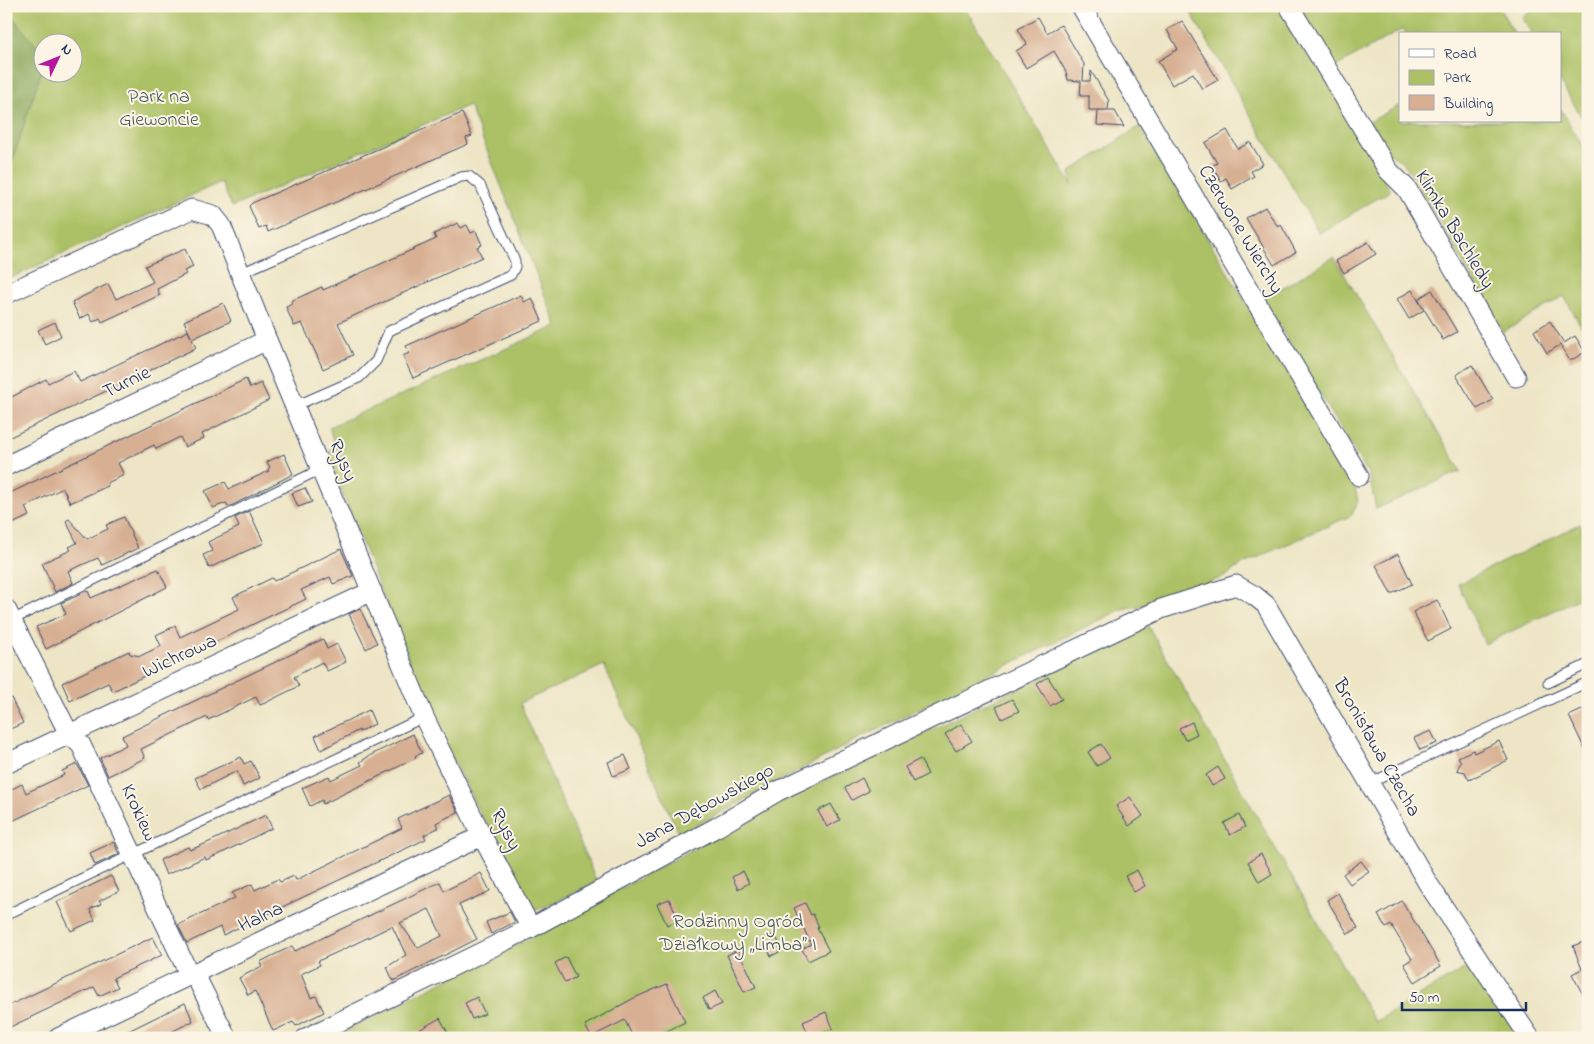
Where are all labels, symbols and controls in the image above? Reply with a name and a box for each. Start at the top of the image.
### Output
north arrow [32,32,82,82]
legend [1399,32,1562,122]
text: N [56,40,77,61]
text: Road [1444,43,1477,65]
text: Park [1444,67,1472,89]
park label: Park na Giewoncie [119,83,199,135]
text: Building [1443,93,1493,116]
street label: Czerwone Wierchy [1190,160,1290,300]
street label: Klimka Bachledy [1407,165,1501,295]
street label: Turnie [98,359,156,407]
street label: Rysy [320,435,364,487]
street label: Wichrowa [138,627,222,687]
street label: Bronisława Czecha [1324,673,1427,823]
street label: Jana Dębowskiego [630,757,780,858]
street label: Krokiew [112,780,164,846]
street label: Rysy [482,804,528,856]
street label: Halna [234,895,288,941]
park label: Rodzinny Ogród Działkowy „Limba” I [658,908,817,960]
scale bar [1402,979,1525,1011]
text: 50 m [1409,987,1440,1009]

